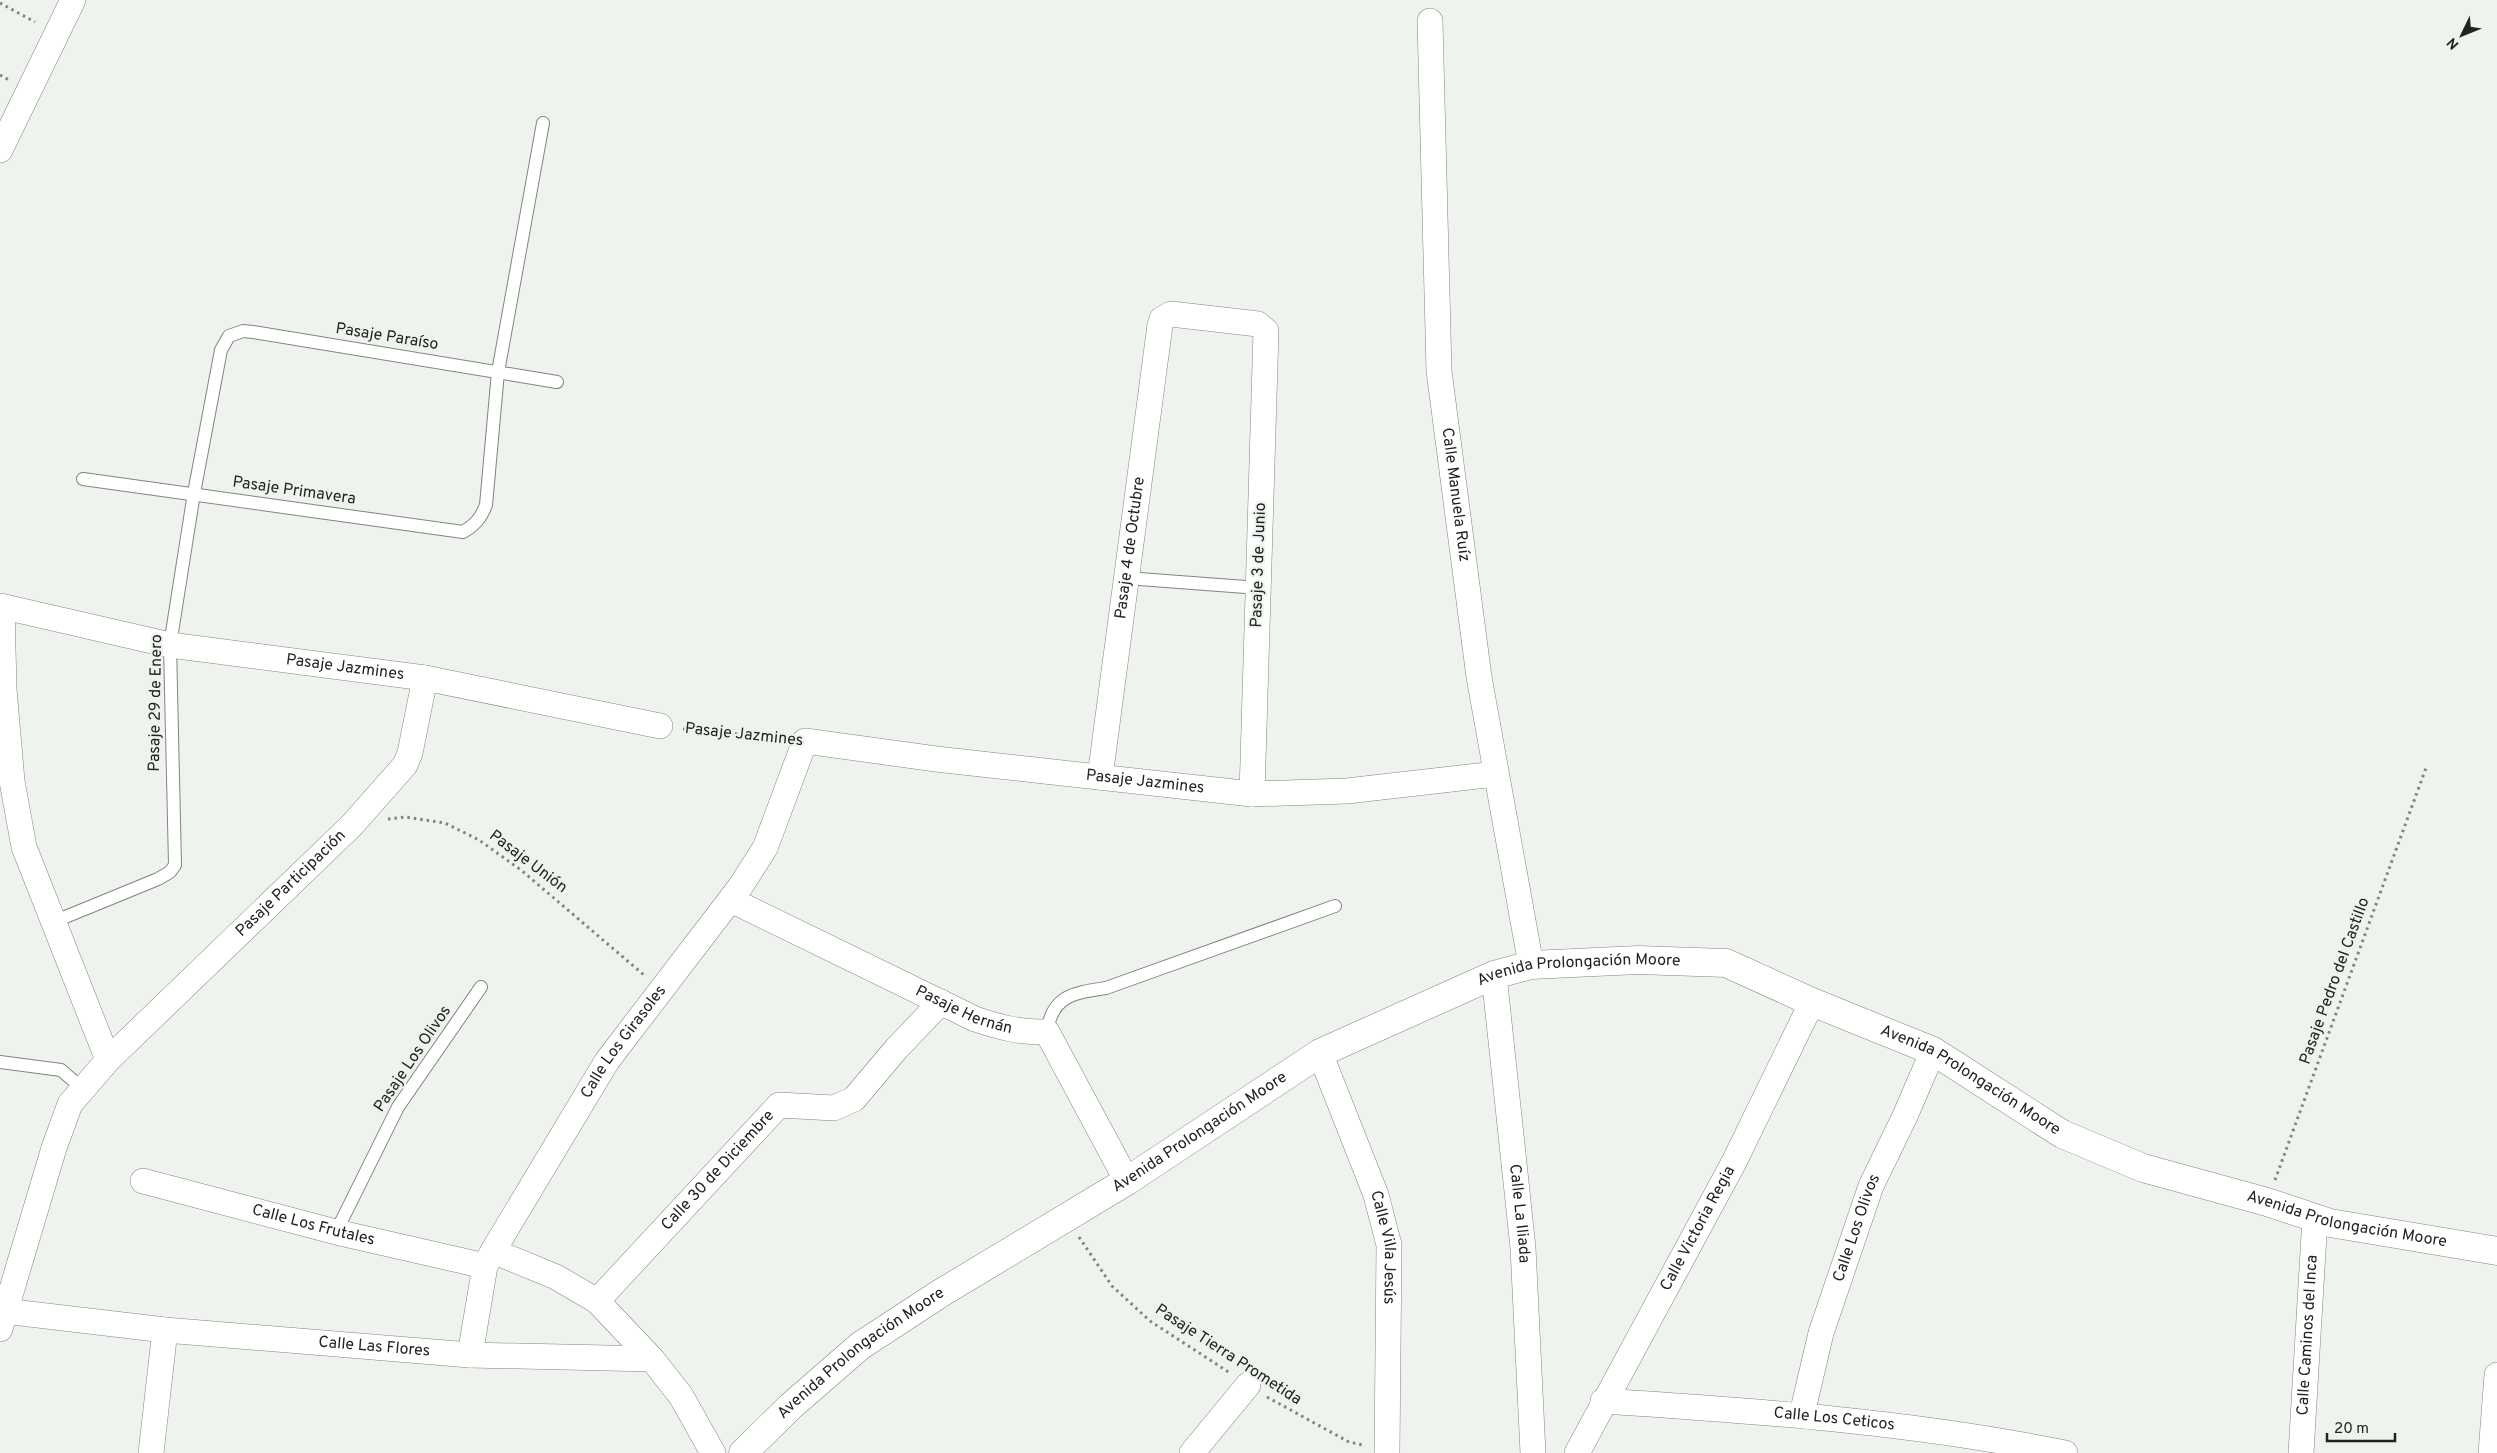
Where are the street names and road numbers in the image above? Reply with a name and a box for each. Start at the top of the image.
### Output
street label: Pasaje Paraíso [334,319,440,355]
street label: Calle Manuela Ruíz [1437,427,1474,563]
street label: Pasaje Primavera [231,472,357,510]
street label: Pasaje 4 de Octubre [1111,476,1150,620]
street label: Pasaje 3 de Junio [1247,502,1271,628]
street label: Pasaje 29 de Enero [145,634,167,772]
street label: Pasaje Jazmines [285,650,405,685]
street label: Pasaje Jazmines [684,719,804,751]
street label: Pasaje Jazmines [1085,766,1205,799]
street label: Pasaje Participación [232,826,350,941]
street label: Pasaje Unión [485,826,571,898]
street label: Pasaje Pedro del Castillo [2295,895,2375,1067]
street label: Avenida Prolongación Moore [1474,950,1681,991]
street label: Pasaje Hernán [912,981,1014,1039]
street label: Calle Los Girasoles [577,982,671,1102]
street label: Pasaje Los Olivos [370,1002,456,1116]
street label: Avenida Prolongación Moore [1877,1021,2064,1140]
street label: Avenida Prolongación Moore [1109,1068,1291,1197]
street label: Calle 30 de Diciembre [657,1106,779,1235]
street label: Calle La Iliada [1504,1163,1534,1264]
street label: Calle Victoria Regia [1656,1163,1740,1295]
street label: Calle Los Olivos [1829,1171,1885,1285]
street label: Avenida Prolongación Moore [2244,1187,2448,1252]
street label: Calle Villa Jesús [1365,1188,1399,1304]
street label: Calle Los Frutales [250,1200,377,1251]
street label: Calle Caminos del Inca [2293,1254,2323,1416]
street label: Avenida Prolongación Moore [773,1283,948,1424]
street label: Pasaje Tierra Prometida [1151,1300,1305,1410]
street label: Calle Las Flores [318,1333,431,1362]
street label: Calle Los Ceticos [1773,1403,1896,1436]

